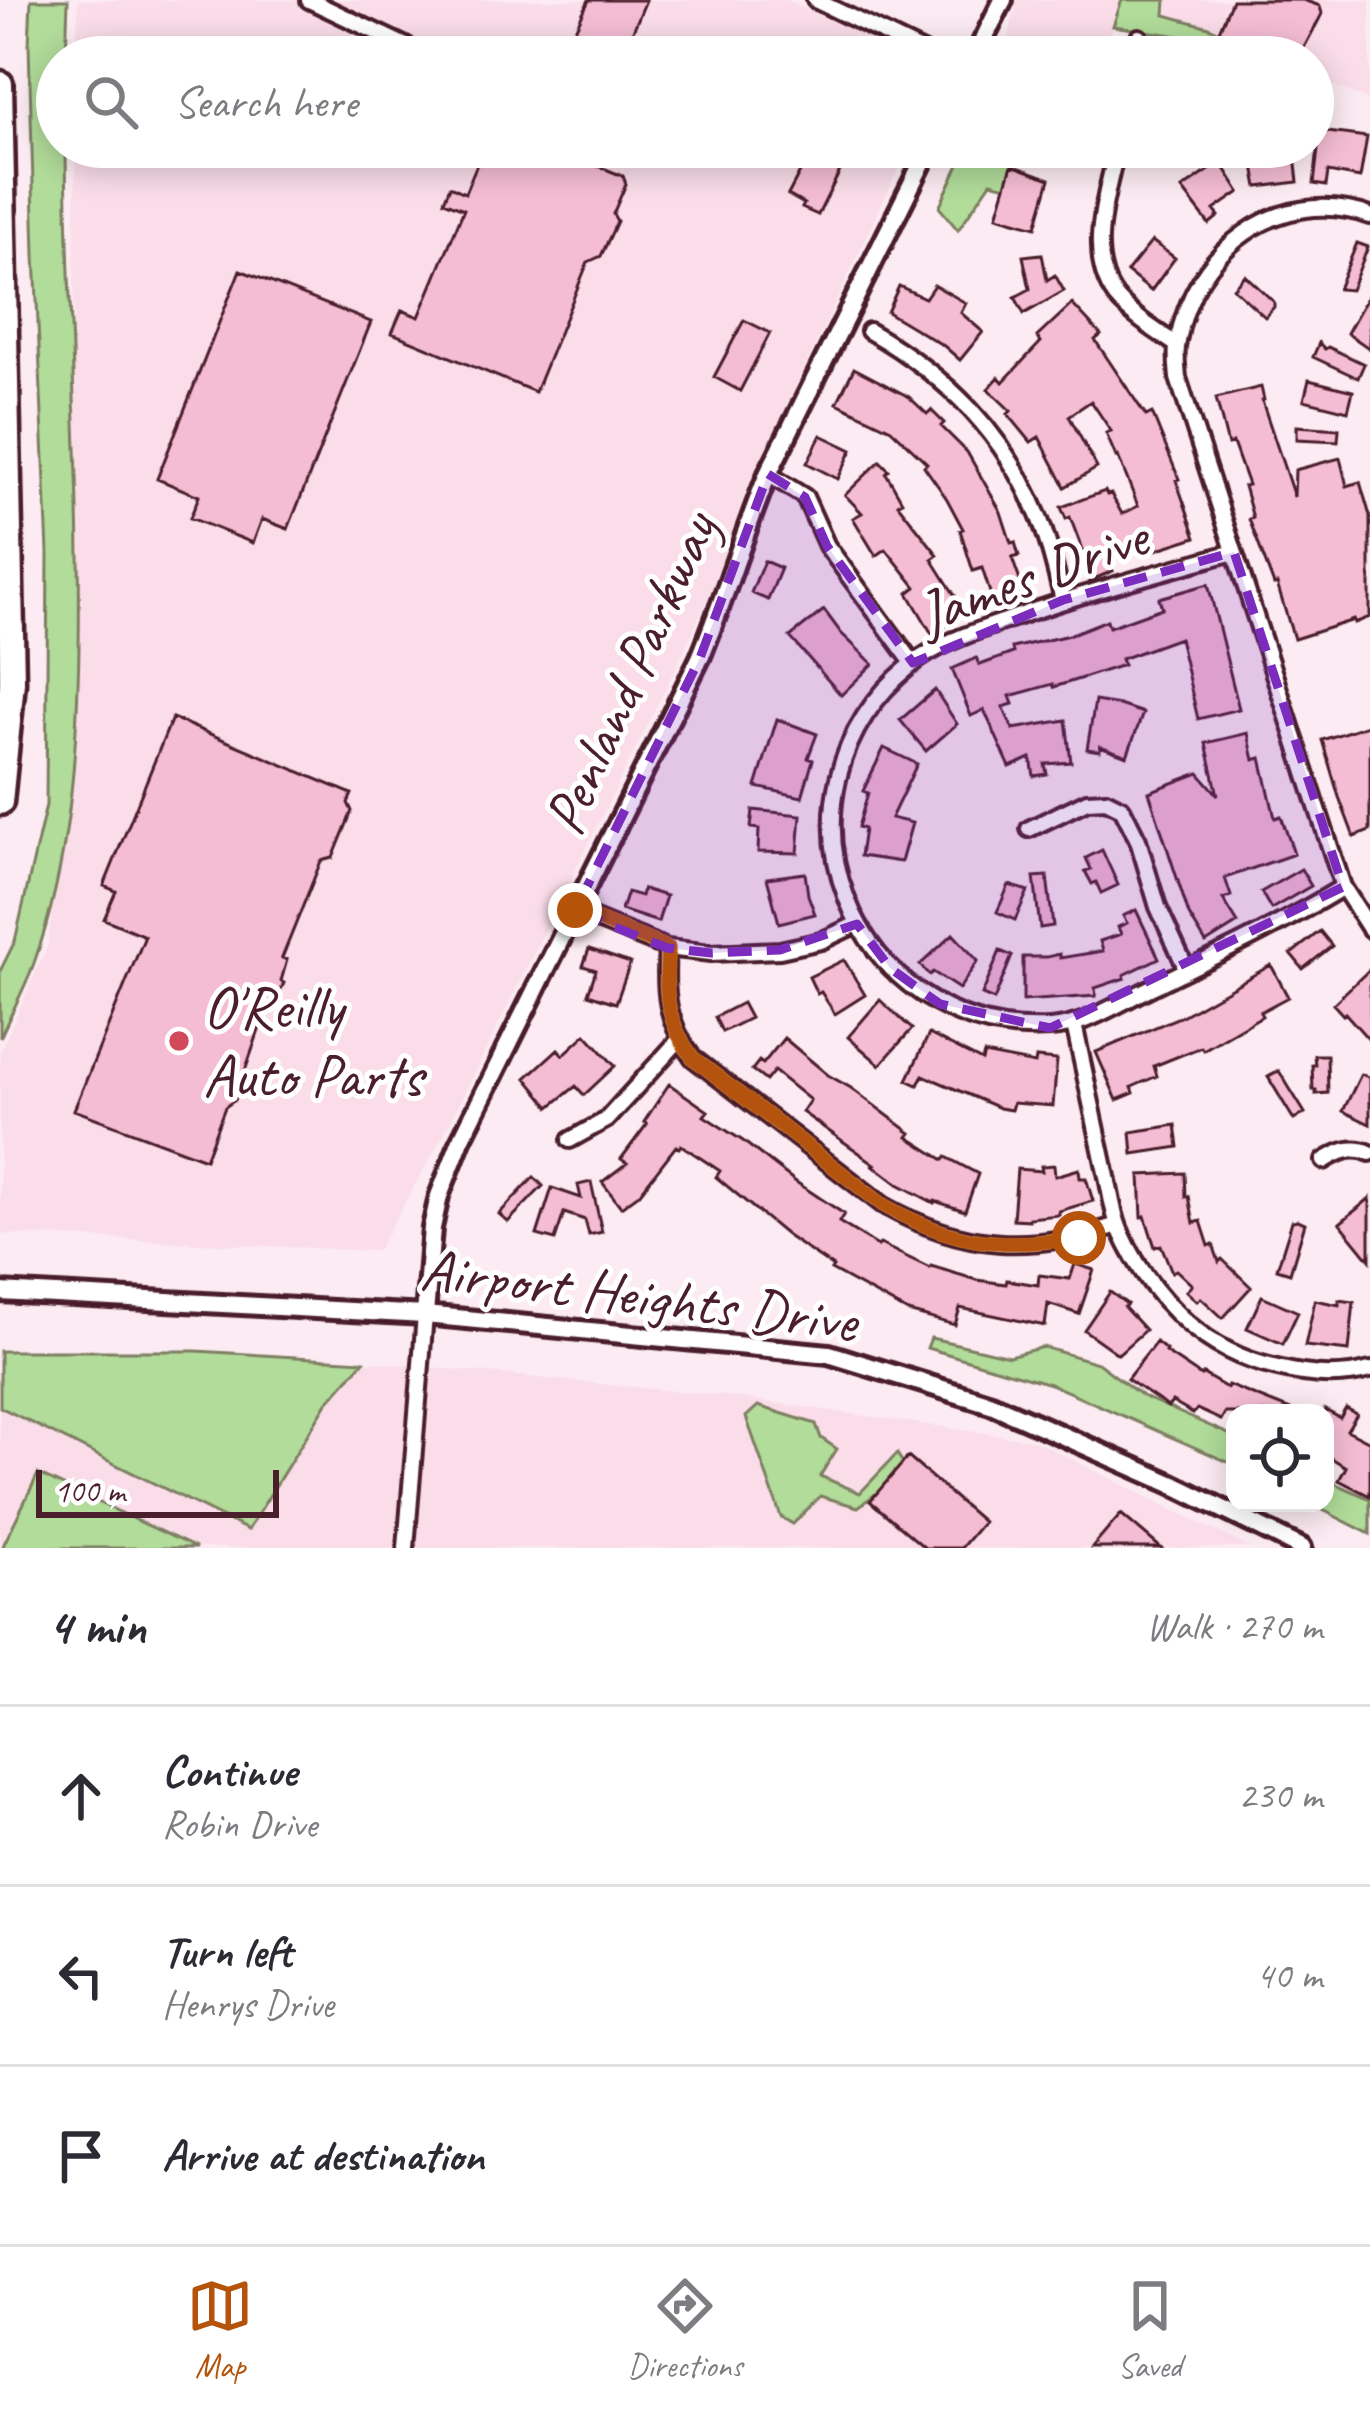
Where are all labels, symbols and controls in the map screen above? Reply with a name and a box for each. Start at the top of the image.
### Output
search box [36,36,1334,168]
icon: search [78,69,144,135]
text: Search here [174,74,357,131]
street label: James Drive [904,497,1162,653]
street label: Penland Parkway [525,498,736,846]
route end [548,883,602,937]
place label: O'Reilly Auto Parts [203,969,428,1114]
marker: O'Reilly Auto Parts [166,1028,192,1054]
route start [1052,1211,1106,1265]
street label: Airport Heights Drive [417,1231,864,1360]
map controls [1226,1404,1334,1512]
button: locate [1226,1404,1334,1512]
scale bar [36,1464,279,1517]
text: 100 m [54,1470,125,1512]
text: 4 min [48,1594,146,1658]
text: Walk · 270 m [1146,1602,1322,1651]
text: Continue [162,1743,296,1800]
icon: ahead [48,1763,114,1829]
text: 230 m [1238,1771,1322,1820]
text: Robin Drive [162,1800,317,1849]
text: Turn left [162,1923,292,1980]
icon: left [48,1943,114,2009]
text: 40 m [1256,1951,1322,2000]
text: Henrys Drive [162,1980,334,2029]
icon: arrive [48,2123,114,2189]
text: Arrive at destination [162,2127,484,2184]
tab: Map [187,2273,253,2387]
tab: Directions [628,2273,742,2387]
tab: Saved [1117,2273,1183,2387]

